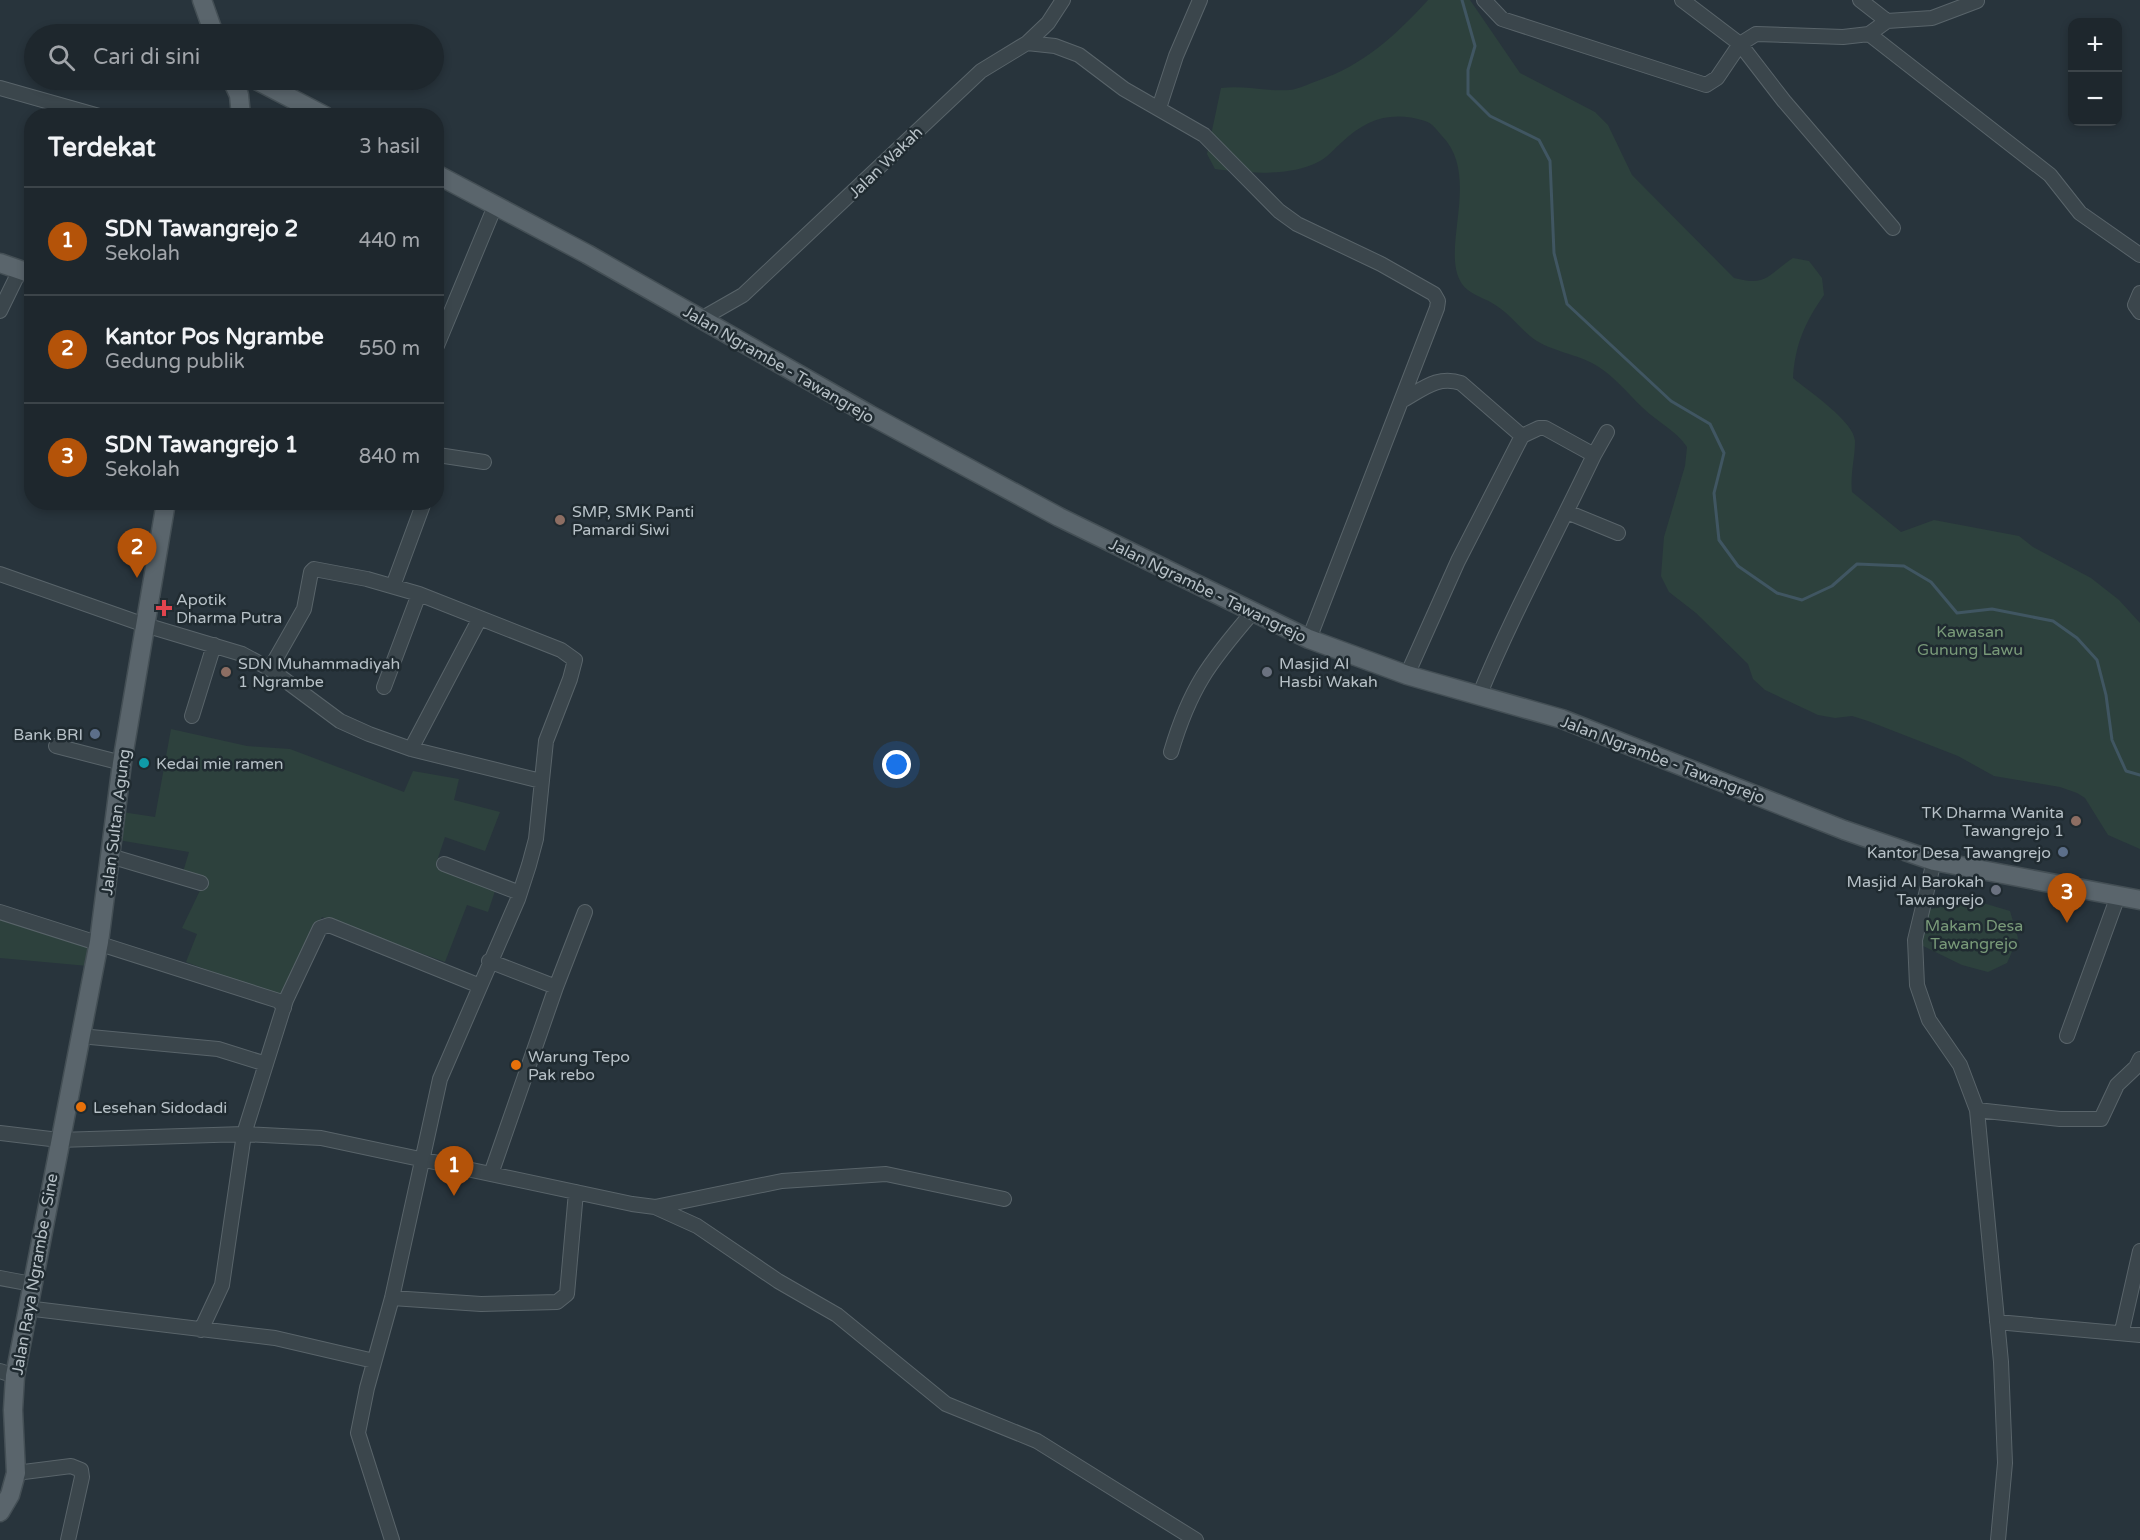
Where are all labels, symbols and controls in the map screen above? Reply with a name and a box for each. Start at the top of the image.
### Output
map controls [2068,18,2122,126]
button: + [2068,18,2122,72]
search box [24,24,444,90]
icon: search [45,41,78,74]
text: Cari di sini [93,44,200,70]
button: − [2068,72,2122,126]
street label: Jalan Wakah [845,122,927,203]
text: Terdekat [48,132,156,163]
text: 3 hasil [359,135,420,159]
text: SDN Tawangrejo 2 [105,216,298,242]
text: 1 [61,229,74,253]
text: 440 m [359,229,420,253]
text: Sekolah [105,242,180,266]
street label: Jalan Ngrambe - Tawangrejo [679,302,878,428]
text: Kantor Pos Ngrambe [105,324,324,350]
text: 2 [61,337,74,361]
text: 550 m [359,337,420,361]
text: Gedung publik [105,350,245,374]
text: SDN Tawangrejo 1 [105,432,298,458]
text: 3 [61,445,74,469]
text: 840 m [359,445,420,469]
text: Sekolah [105,458,180,482]
place label: SMP, SMK Panti Pamardi Siwi [572,502,694,540]
marker: SMP, SMK Panti Pamardi Siwi [553,513,567,527]
pin: 2 [118,528,156,578]
street label: Jalan Ngrambe - Tawangrejo [1106,534,1310,648]
place label: Apotik Dharma Putra [176,590,282,628]
marker: Apotik Dharma Putra [157,601,171,615]
park label: Kawasan Gunung Lawu [1917,622,2023,660]
place label: SDN Muhammadiyah 1 Ngrambe [238,654,400,692]
place label: Masjid Al Hasbi Wakah [1279,654,1378,692]
marker: SDN Muhammadiyah 1 Ngrambe [219,665,233,679]
marker: Masjid Al Hasbi Wakah [1260,665,1274,679]
street label: Jalan Ngrambe - Tawangrejo [1558,712,1768,808]
place label: Bank BRI [13,725,83,745]
marker: Bank BRI [88,727,102,741]
street label: Jalan Sultan Agung [97,748,135,896]
your location [882,750,911,779]
place label: Kedai mie ramen [156,754,284,774]
marker: Kedai mie ramen [137,756,151,770]
place label: TK Dharma Wanita Tawangrejo 1 [1921,803,2064,841]
marker: TK Dharma Wanita Tawangrejo 1 [2069,814,2083,828]
place label: Kantor Desa Tawangrejo [1867,843,2051,863]
marker: Kantor Desa Tawangrejo [2056,845,2070,859]
place label: Masjid Al Barokah Tawangrejo [1847,872,1984,910]
pin: 3 [2048,874,2086,923]
marker: Masjid Al Barokah Tawangrejo [1989,883,2003,897]
park label: Makam Desa Tawangrejo [1925,916,2023,954]
place label: Warung Tepo Pak rebo [528,1047,630,1085]
marker: Warung Tepo Pak rebo [509,1058,523,1072]
place label: Lesehan Sidodadi [93,1098,227,1118]
marker: Lesehan Sidodadi [74,1100,88,1114]
pin: 1 [434,1146,474,1196]
street label: Jalan Raya Ngrambe - Sine [7,1172,63,1376]

